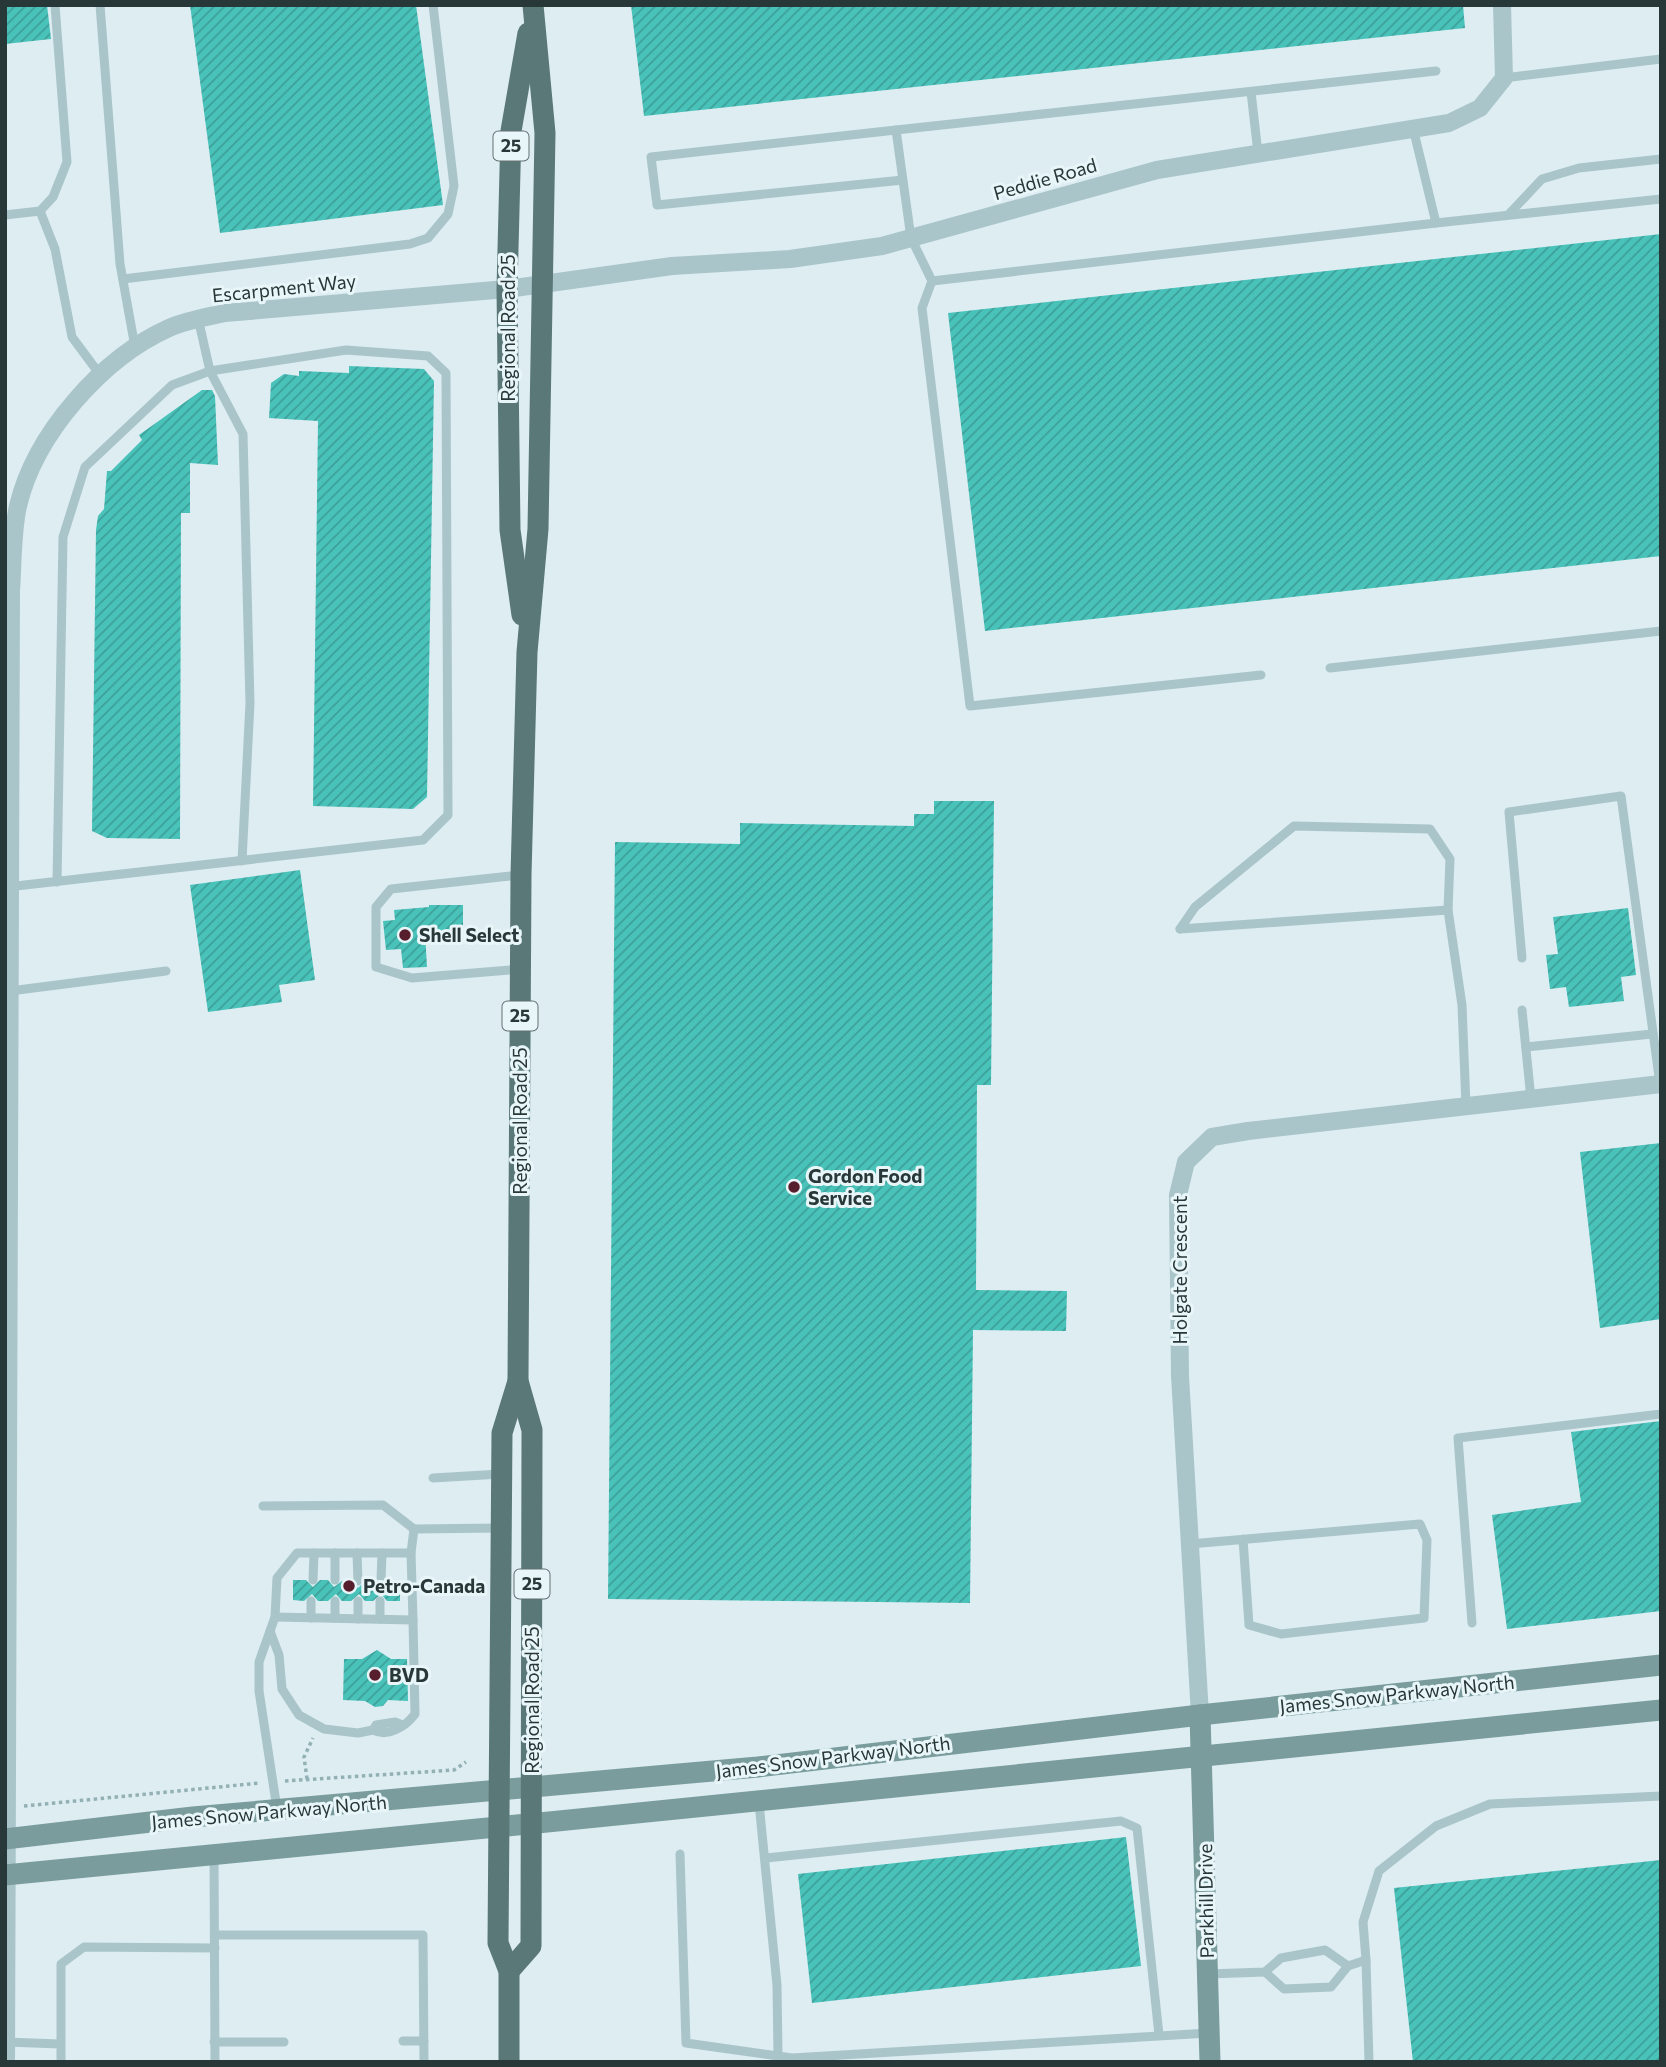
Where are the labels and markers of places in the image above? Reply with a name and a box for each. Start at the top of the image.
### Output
place label: Shell Select [419,923,519,946]
marker: Shell Select [397,927,413,943]
place label: Gordon Food Service [808,1164,922,1209]
marker: Gordon Food Service [786,1179,802,1195]
place label: Petro-Canada [363,1574,485,1597]
marker: Petro-Canada [341,1578,357,1594]
place label: BVD [389,1663,429,1686]
marker: BVD [367,1667,383,1683]

